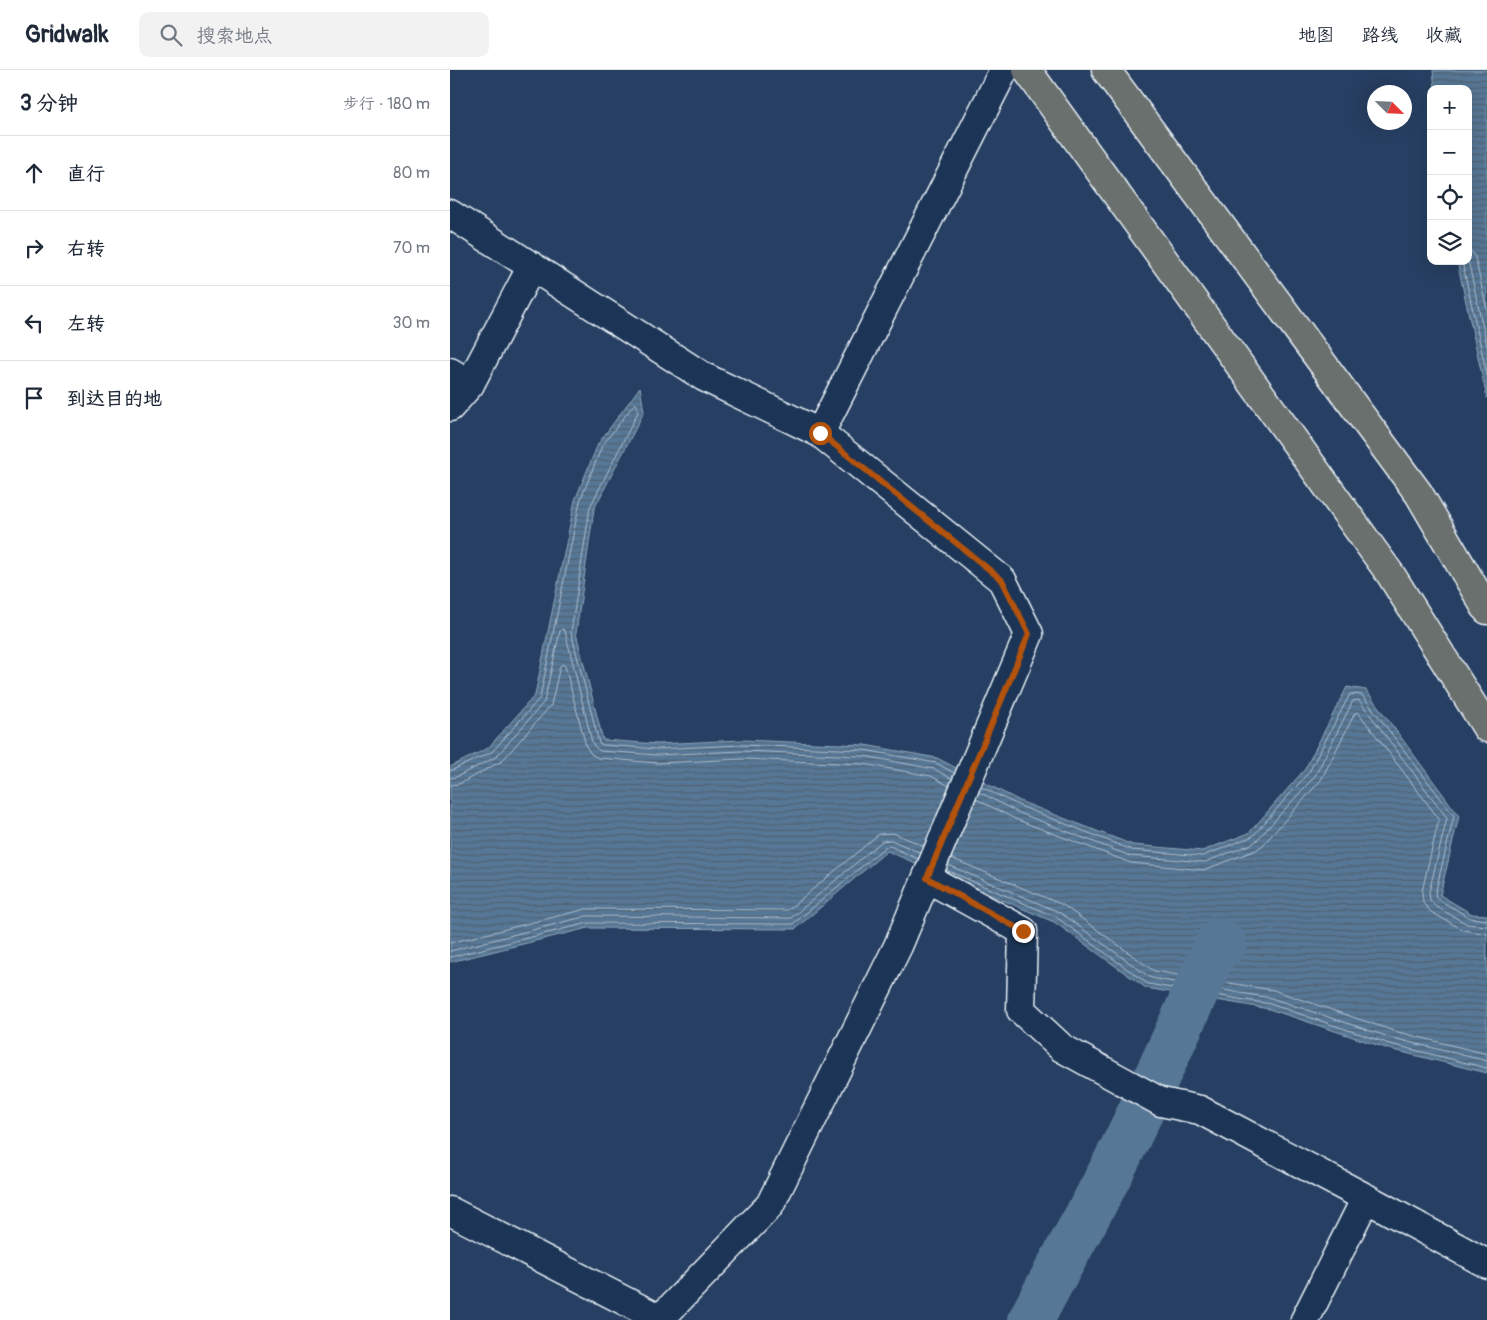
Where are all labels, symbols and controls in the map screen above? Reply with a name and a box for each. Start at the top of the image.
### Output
search box [139,12,489,57]
text: Gridwalk [25,20,109,49]
icon: search [157,21,185,49]
text: 搜索地点 [197,24,273,48]
text: 地图 [1298,24,1334,47]
text: 路线 [1362,24,1398,47]
text: 收藏 [1426,24,1462,47]
north arrow [1367,85,1412,130]
map controls [1427,85,1472,265]
button: + [1427,85,1472,130]
text: 3 分钟 [20,90,78,117]
text: 步行 · 180 m [343,94,430,114]
button: − [1427,130,1472,175]
icon: ahead [20,159,48,187]
text: 直行 [67,162,105,186]
text: 80 m [393,163,430,183]
button: locate [1427,175,1472,220]
button: layers [1427,220,1472,265]
icon: right [20,234,48,262]
text: 右转 [67,237,105,261]
text: 70 m [393,238,430,258]
icon: left [20,309,48,337]
text: 左转 [67,312,105,336]
text: 30 m [392,313,430,333]
icon: arrive [20,384,48,412]
text: 到达目的地 [67,387,162,411]
route start [809,422,832,445]
route end [1012,920,1035,943]

